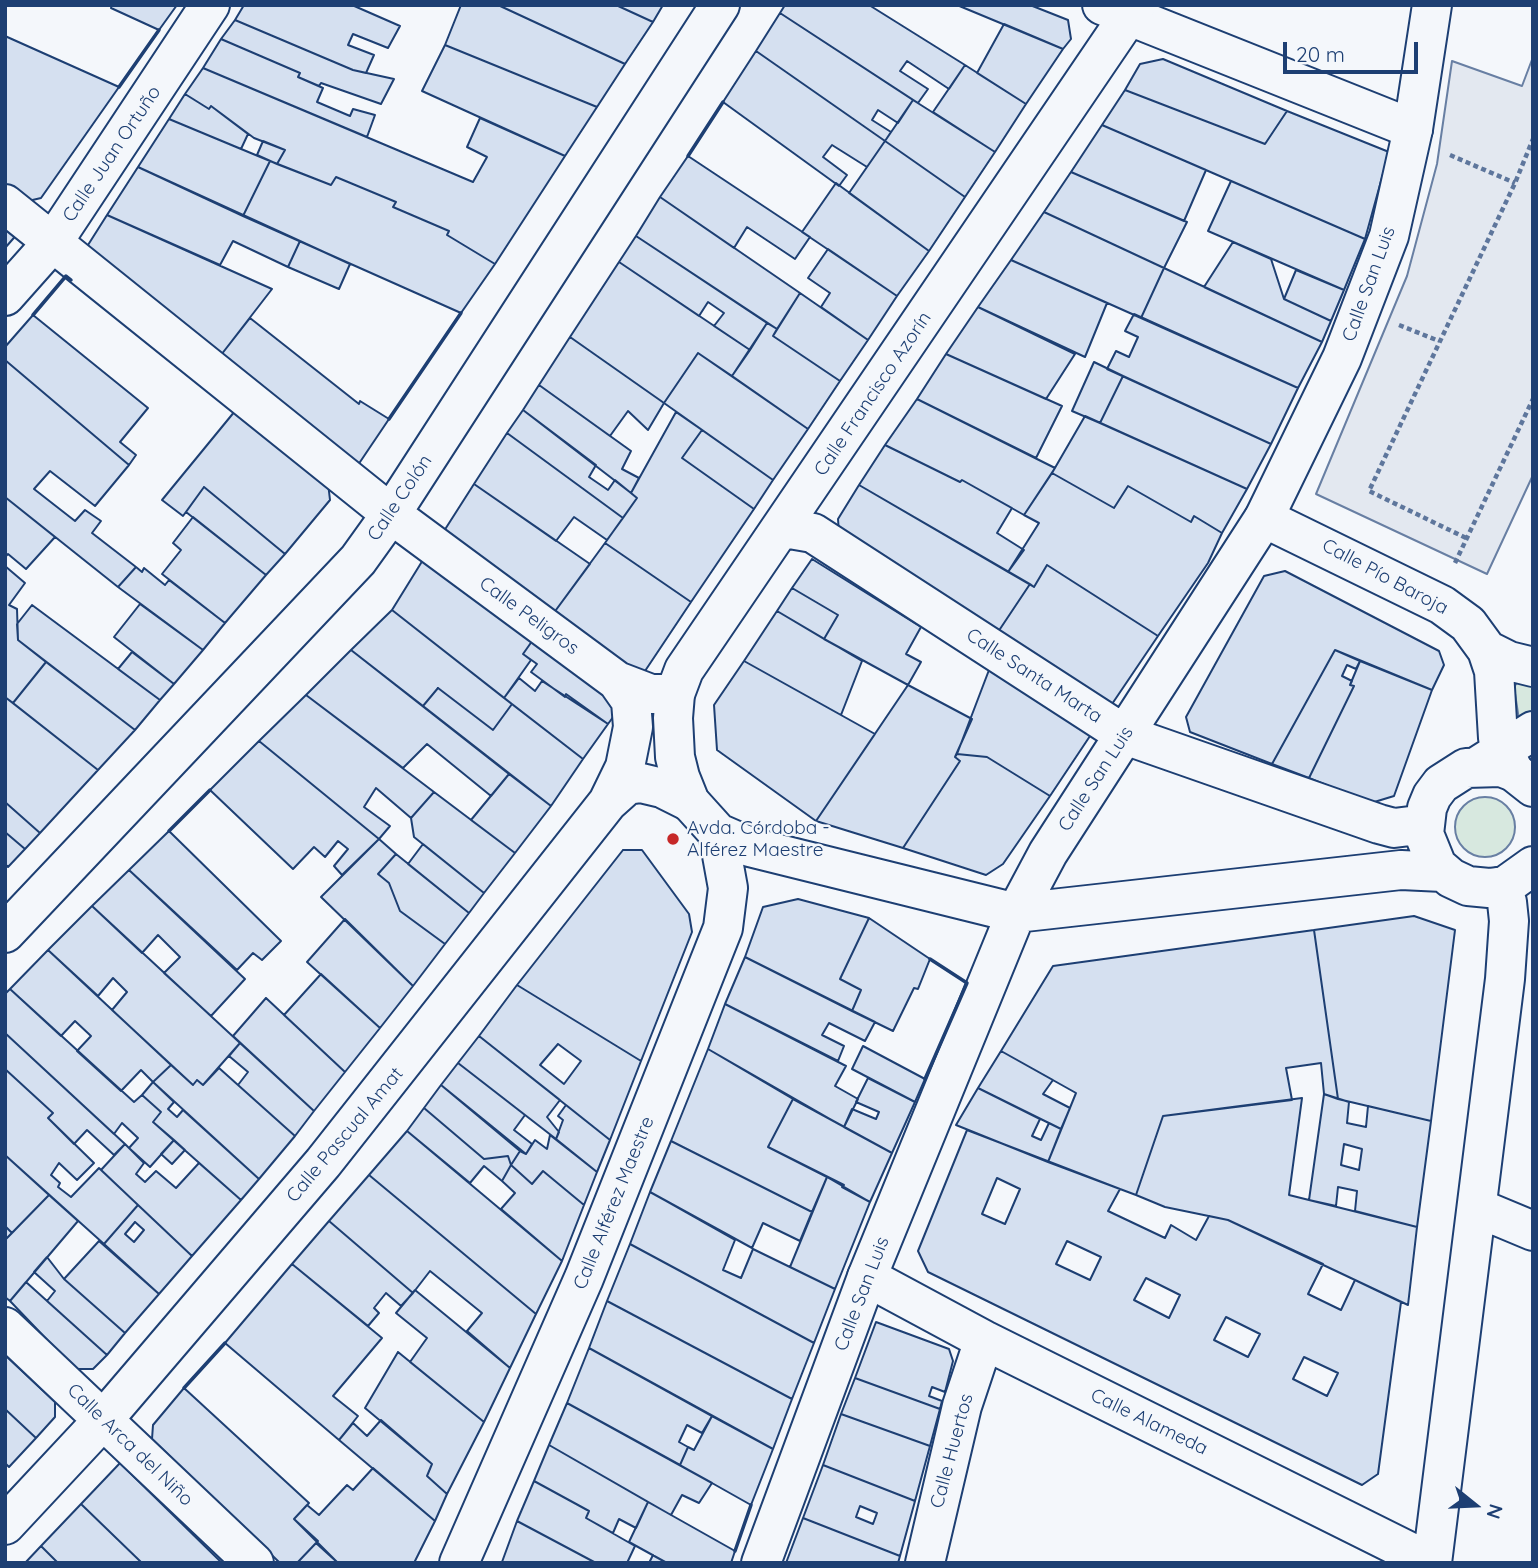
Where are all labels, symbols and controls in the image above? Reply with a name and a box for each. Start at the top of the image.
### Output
scale bar [1286,28,1421,72]
text: 20 m [1296,41,1345,67]
street label: Calle Juan Ortuño [58,82,166,226]
street label: Calle San Luis [1338,223,1400,345]
street label: Calle Francisco Azorín [810,308,936,480]
street label: Calle Colón [363,451,437,545]
street label: Calle Pío Baroja [1318,534,1452,620]
street label: Calle Peligros [475,572,583,660]
street label: Calle Santa Marta [962,624,1106,728]
street label: Calle San Luis [1054,722,1138,836]
place label: Avda. Córdoba - Alférez Maestre [687,817,830,861]
marker: Avda. Córdoba - Alférez Maestre [665,831,681,847]
street label: Calle Pascual Amat [282,1063,408,1207]
street label: Calle Alférez Maestre [569,1113,659,1293]
street label: Calle San Luis [830,1234,894,1354]
street label: Calle Arca del Niño [62,1379,198,1511]
street label: Calle Alameda [1087,1384,1211,1460]
street label: Calle Huertos [926,1391,978,1511]
north arrow [1440,1470,1510,1540]
text: N [1481,1501,1509,1522]

